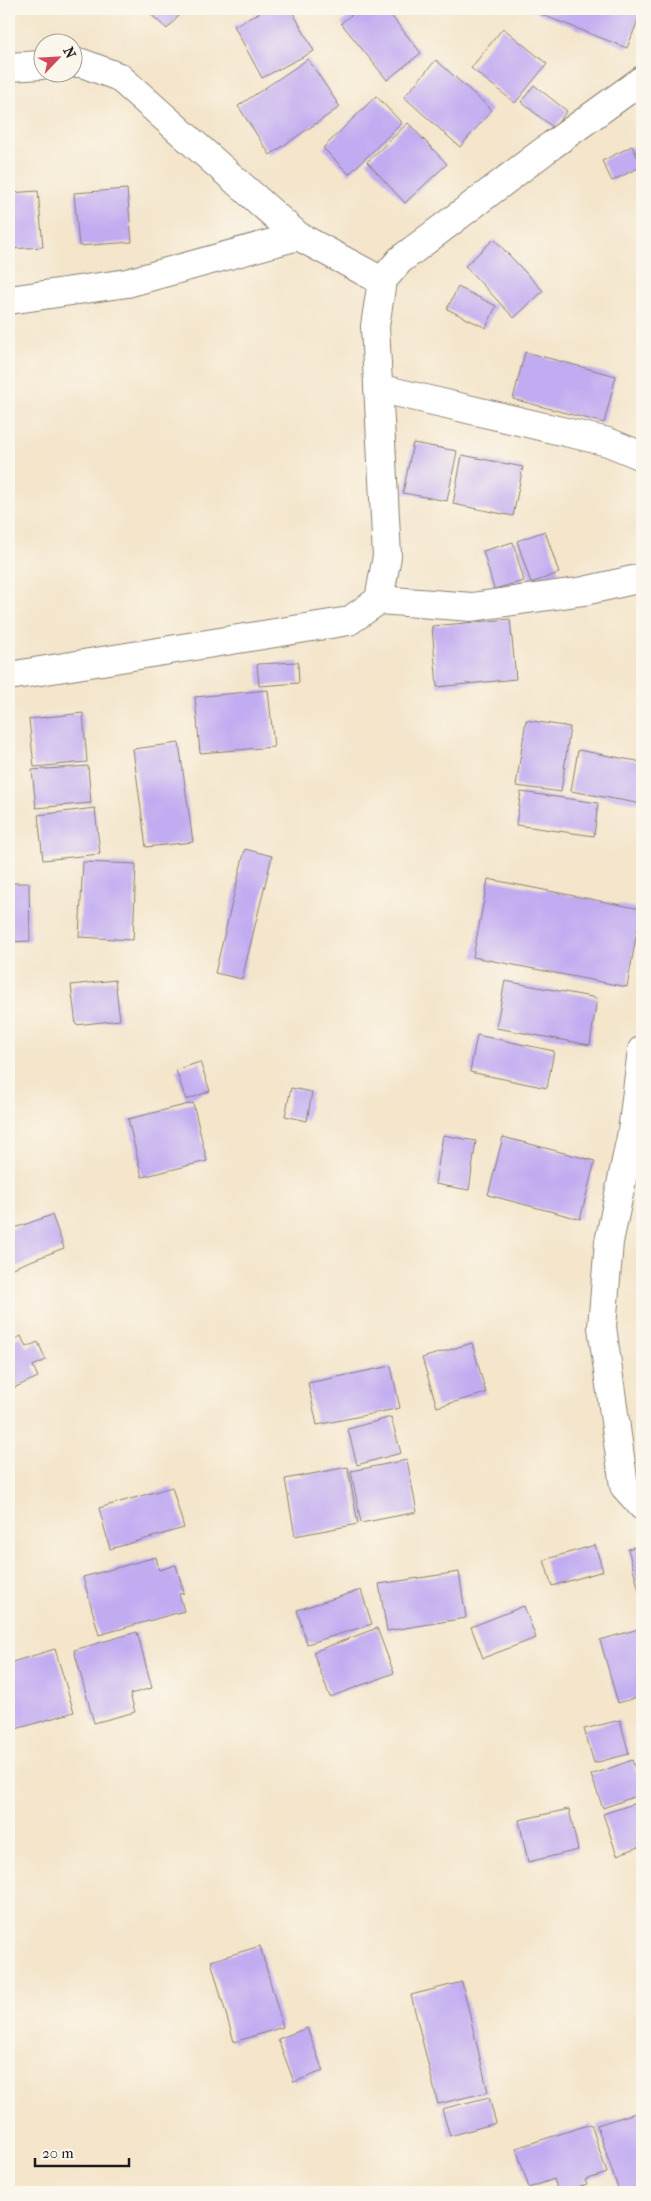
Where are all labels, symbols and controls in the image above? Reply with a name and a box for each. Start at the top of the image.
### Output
north arrow [32,32,82,82]
text: N [59,44,79,61]
scale bar [35,2136,129,2168]
text: 20 m [42,2144,74,2162]

